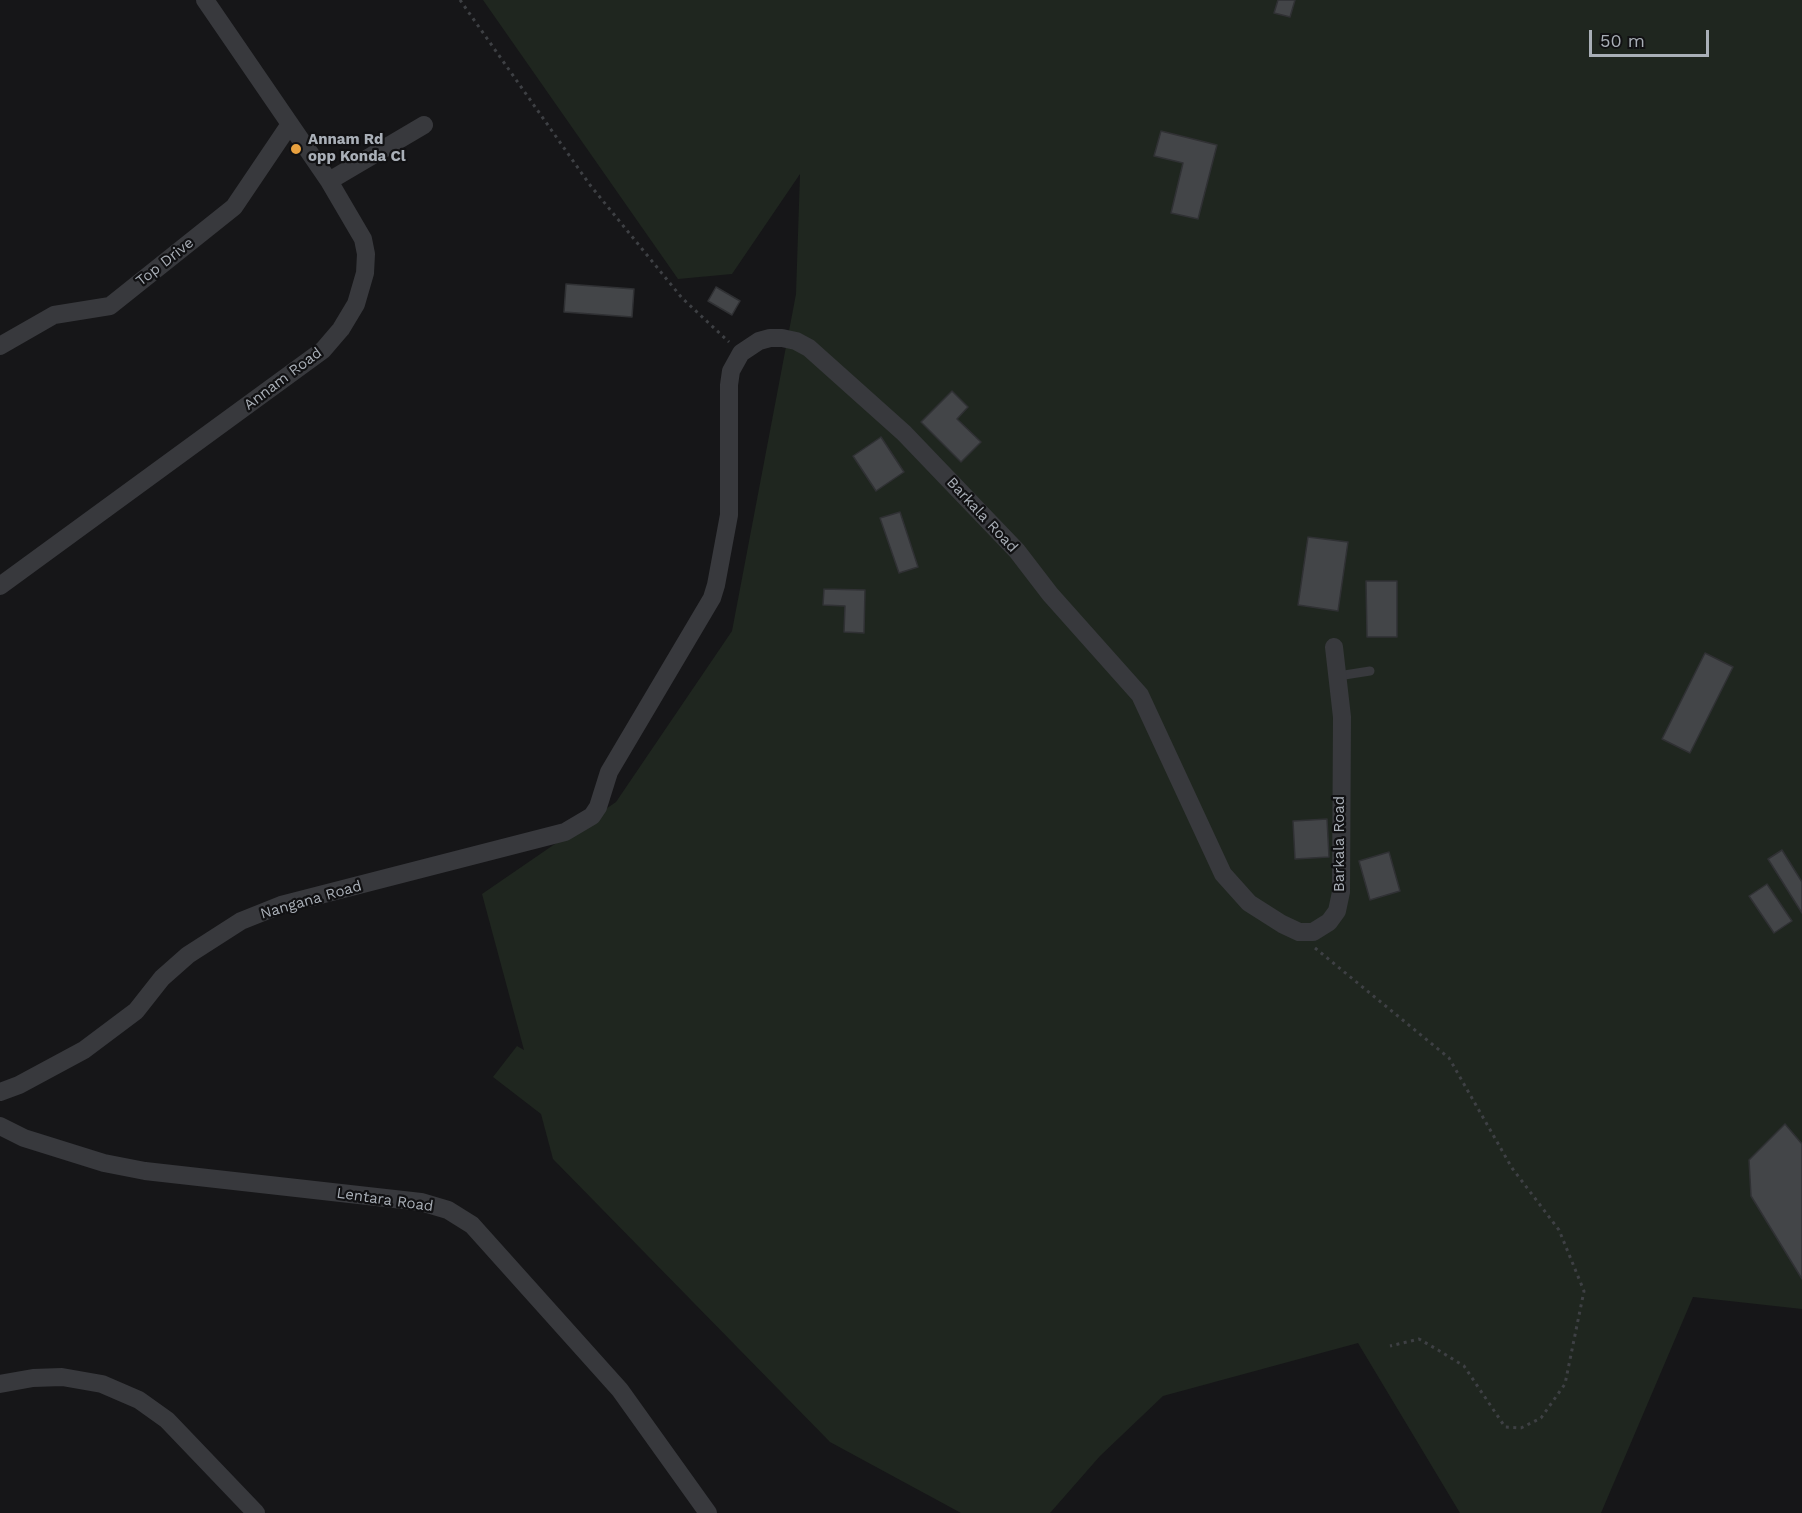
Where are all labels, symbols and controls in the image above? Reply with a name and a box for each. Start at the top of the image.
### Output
scale bar [1592,18,1712,56]
text: 50 m [1600,30,1645,51]
place label: Annam Rd opp Konda Cl [308,131,406,166]
marker: Annam Rd opp Konda Cl [289,142,303,156]
street label: Top Drive [133,234,197,290]
street label: Annam Road [240,344,326,414]
street label: Barkala Road [943,474,1021,556]
street label: Barkala Road [1331,796,1349,892]
street label: Nangana Road [258,877,364,923]
street label: Lentara Road [335,1184,435,1216]

